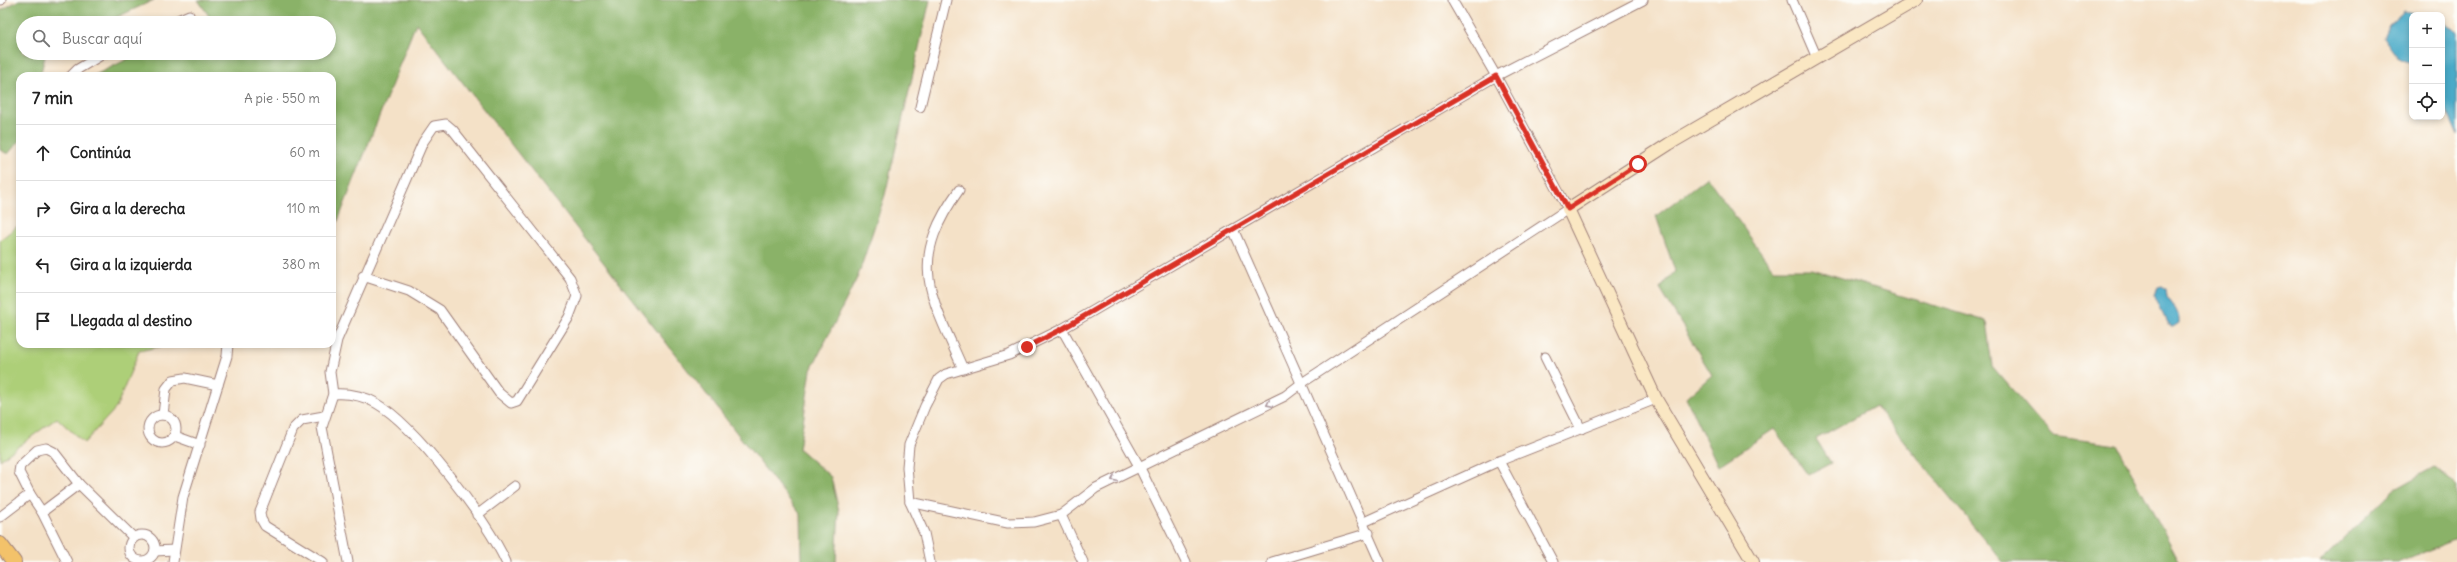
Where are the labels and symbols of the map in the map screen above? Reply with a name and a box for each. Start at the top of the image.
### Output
route start [1629,155,1647,173]
route end [1018,338,1036,356]
one-way arrow [1266,399,1273,407]
one-way arrow [1111,474,1118,481]

